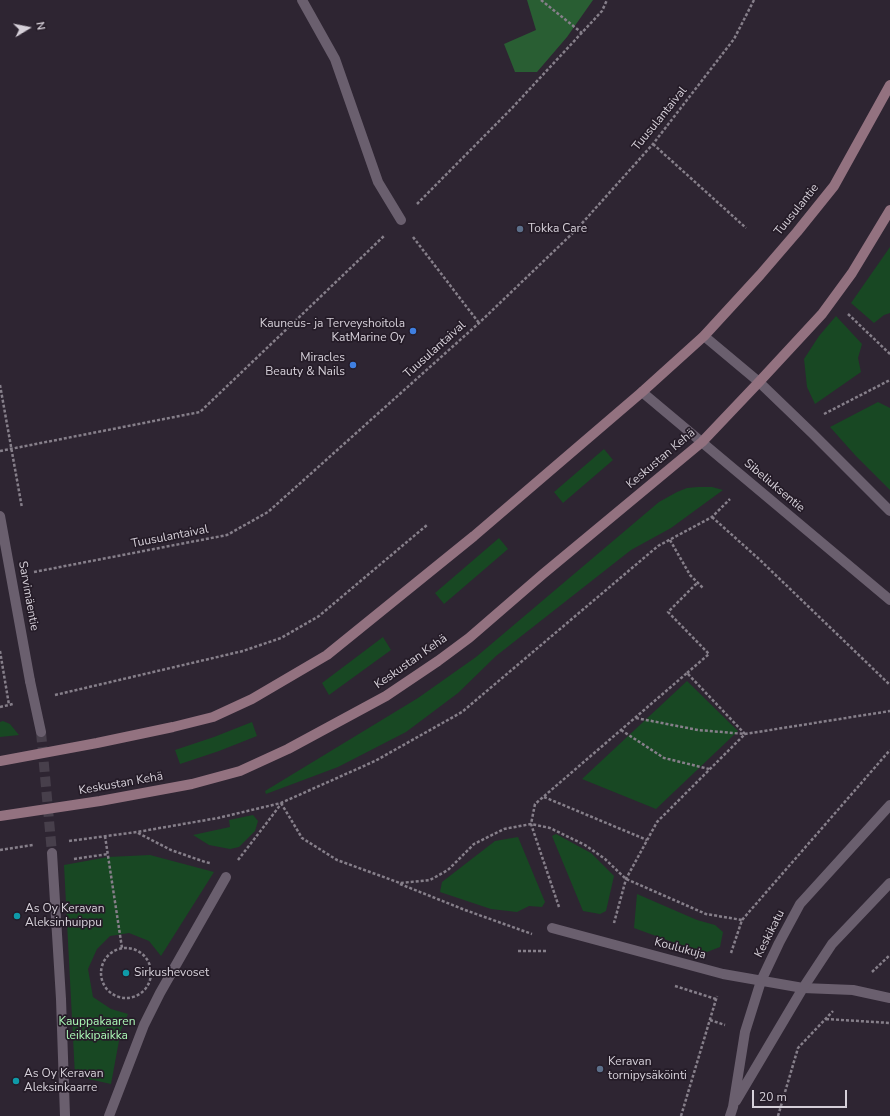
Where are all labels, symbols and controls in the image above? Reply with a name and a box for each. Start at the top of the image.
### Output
north arrow [8,8,48,48]
text: N [32,20,48,31]
street label: Tuusulantaival [630,84,690,154]
street label: Tuusulantie [772,181,822,239]
place label: Tokka Care [528,222,587,236]
marker: Tokka Care [515,224,525,234]
place label: Kauneus- ja Terveyshoitola KatMarine Oy [260,317,405,345]
street label: Tuusulantaival [401,318,469,382]
marker: Kauneus- ja Terveyshoitola KatMarine Oy [408,326,418,336]
place label: Miracles Beauty & Nails [265,351,345,379]
marker: Miracles Beauty & Nails [348,360,358,370]
street label: Keskustan Kehä [624,426,698,492]
street label: Sibeliuksentie [741,456,807,516]
street label: Tuusulantaival [130,522,210,552]
street label: Sarvimäentie [15,560,41,632]
street label: Keskustan Kehä [372,632,450,692]
street label: Keskustan Kehä [78,769,164,799]
place label: As Oy Keravan Aleksinhuippu [25,902,105,930]
street label: Keskikatu [752,908,788,960]
marker: As Oy Keravan Aleksinhuippu [12,911,22,921]
street label: Koulukuja [653,935,707,963]
place label: Sirkushevoset [134,966,209,980]
marker: Sirkushevoset [121,968,131,978]
park label: Kauppakaaren leikkipaikka [58,1015,136,1043]
place label: Keravan tornipysäköinti [608,1055,687,1083]
marker: Keravan tornipysäköinti [595,1064,605,1074]
place label: As Oy Keravan Aleksinkaarre [24,1067,104,1095]
marker: As Oy Keravan Aleksinkaarre [11,1076,21,1086]
scale bar [754,1082,849,1108]
text: 20 m [759,1089,787,1105]

